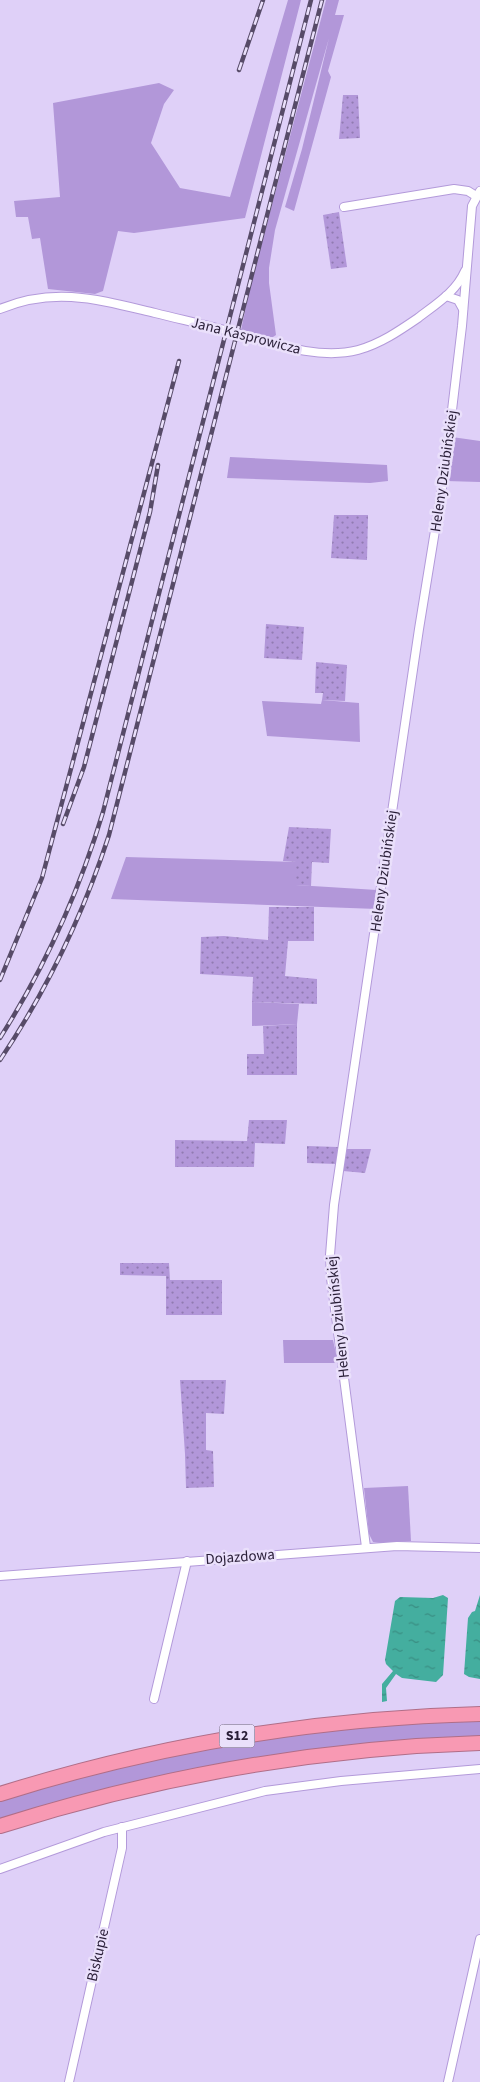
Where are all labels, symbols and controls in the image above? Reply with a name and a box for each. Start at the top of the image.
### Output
street label: Jana Kasprowicza [189,312,303,360]
street label: Heleny Dziubińskiej [425,409,463,533]
street label: Heleny Dziubińskiej [365,809,403,933]
street label: Heleny Dziubińskiej [321,1255,355,1379]
street label: Dojazdowa [205,1544,275,1570]
road number: S12 [220,1724,254,1748]
street label: Biskupie [82,1927,114,1983]

